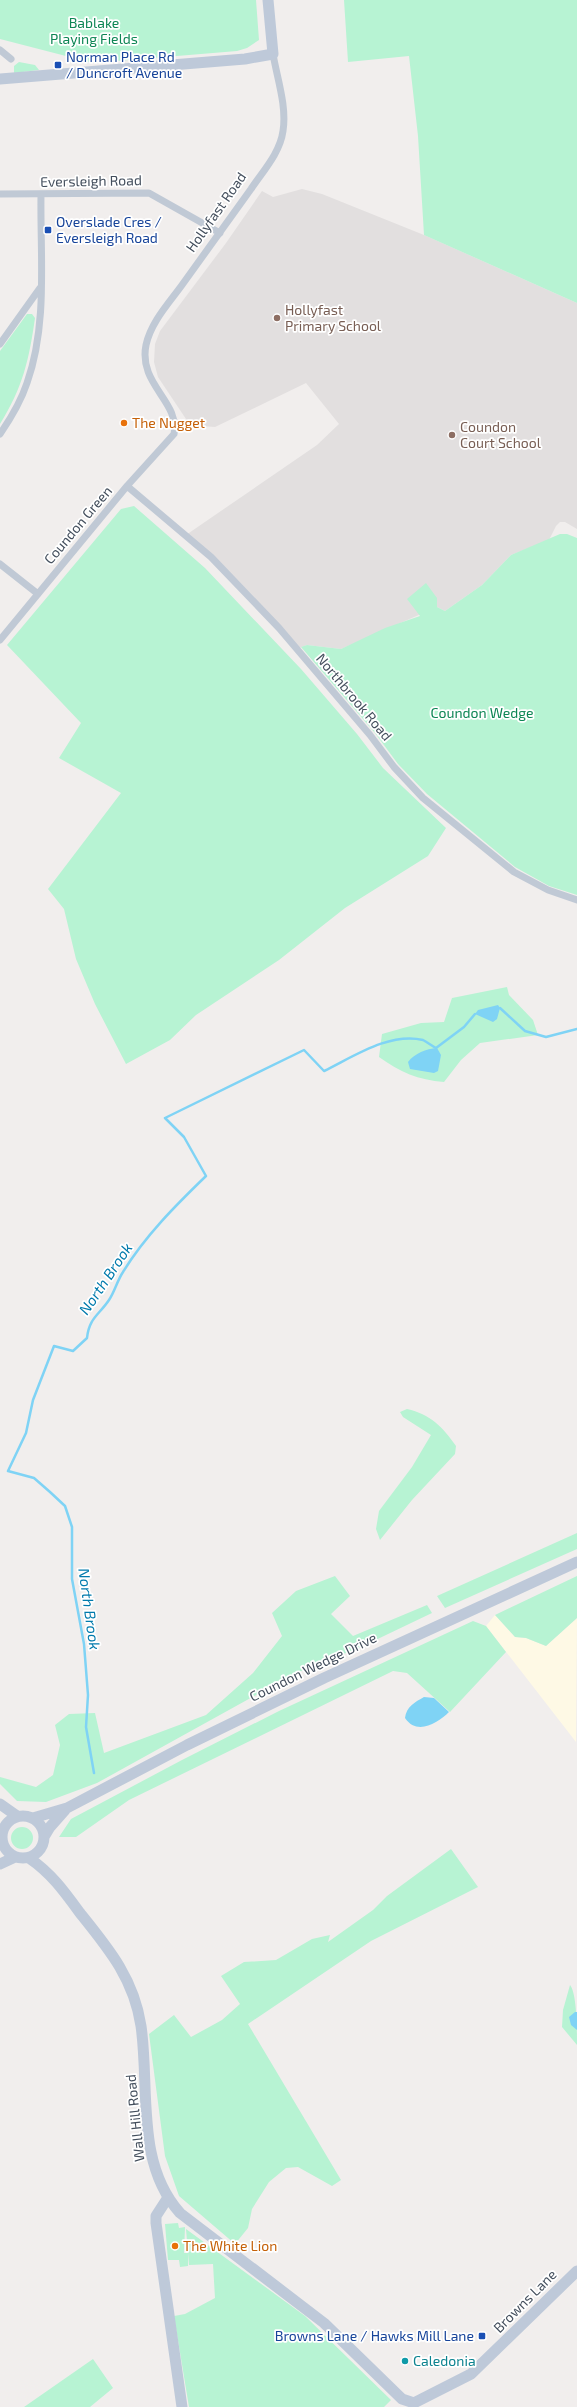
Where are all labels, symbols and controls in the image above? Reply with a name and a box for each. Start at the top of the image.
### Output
park label: Bablake Playing Fields [50,14,138,47]
place label: Norman Place Rd / Duncroft Avenue [66,48,182,81]
marker: Norman Place Rd / Duncroft Avenue [53,60,63,70]
street label: Hollyfast Road [182,169,249,255]
street label: Eversleigh Road [40,171,142,190]
place label: Overslade Cres / Eversleigh Road [56,213,162,246]
marker: Overslade Cres / Eversleigh Road [43,225,53,235]
place label: Hollyfast Primary School [285,301,382,334]
marker: Hollyfast Primary School [272,313,282,323]
place label: The Nugget [132,414,205,431]
marker: The Nugget [119,418,129,428]
place label: Coundon Court School [460,418,542,451]
marker: Coundon Court School [447,430,457,440]
street label: Coundon Green [40,482,115,567]
street label: Northbrook Road [313,650,396,744]
park label: Coundon Wedge [431,704,533,721]
water label: North Brook [75,1239,136,1318]
water label: North Brook [75,1567,105,1651]
street label: Coundon Wedge Drive [246,1628,379,1705]
street label: Wall Hill Road [121,2073,148,2163]
place label: The White Lion [183,2237,277,2254]
marker: The White Lion [170,2241,180,2251]
street label: Browns Lane [489,2265,560,2336]
place label: Browns Lane / Hawks Mill Lane [275,2327,474,2344]
marker: Browns Lane / Hawks Mill Lane [477,2331,487,2341]
place label: Caledonia [413,2352,476,2369]
marker: Caledonia [400,2356,410,2366]

